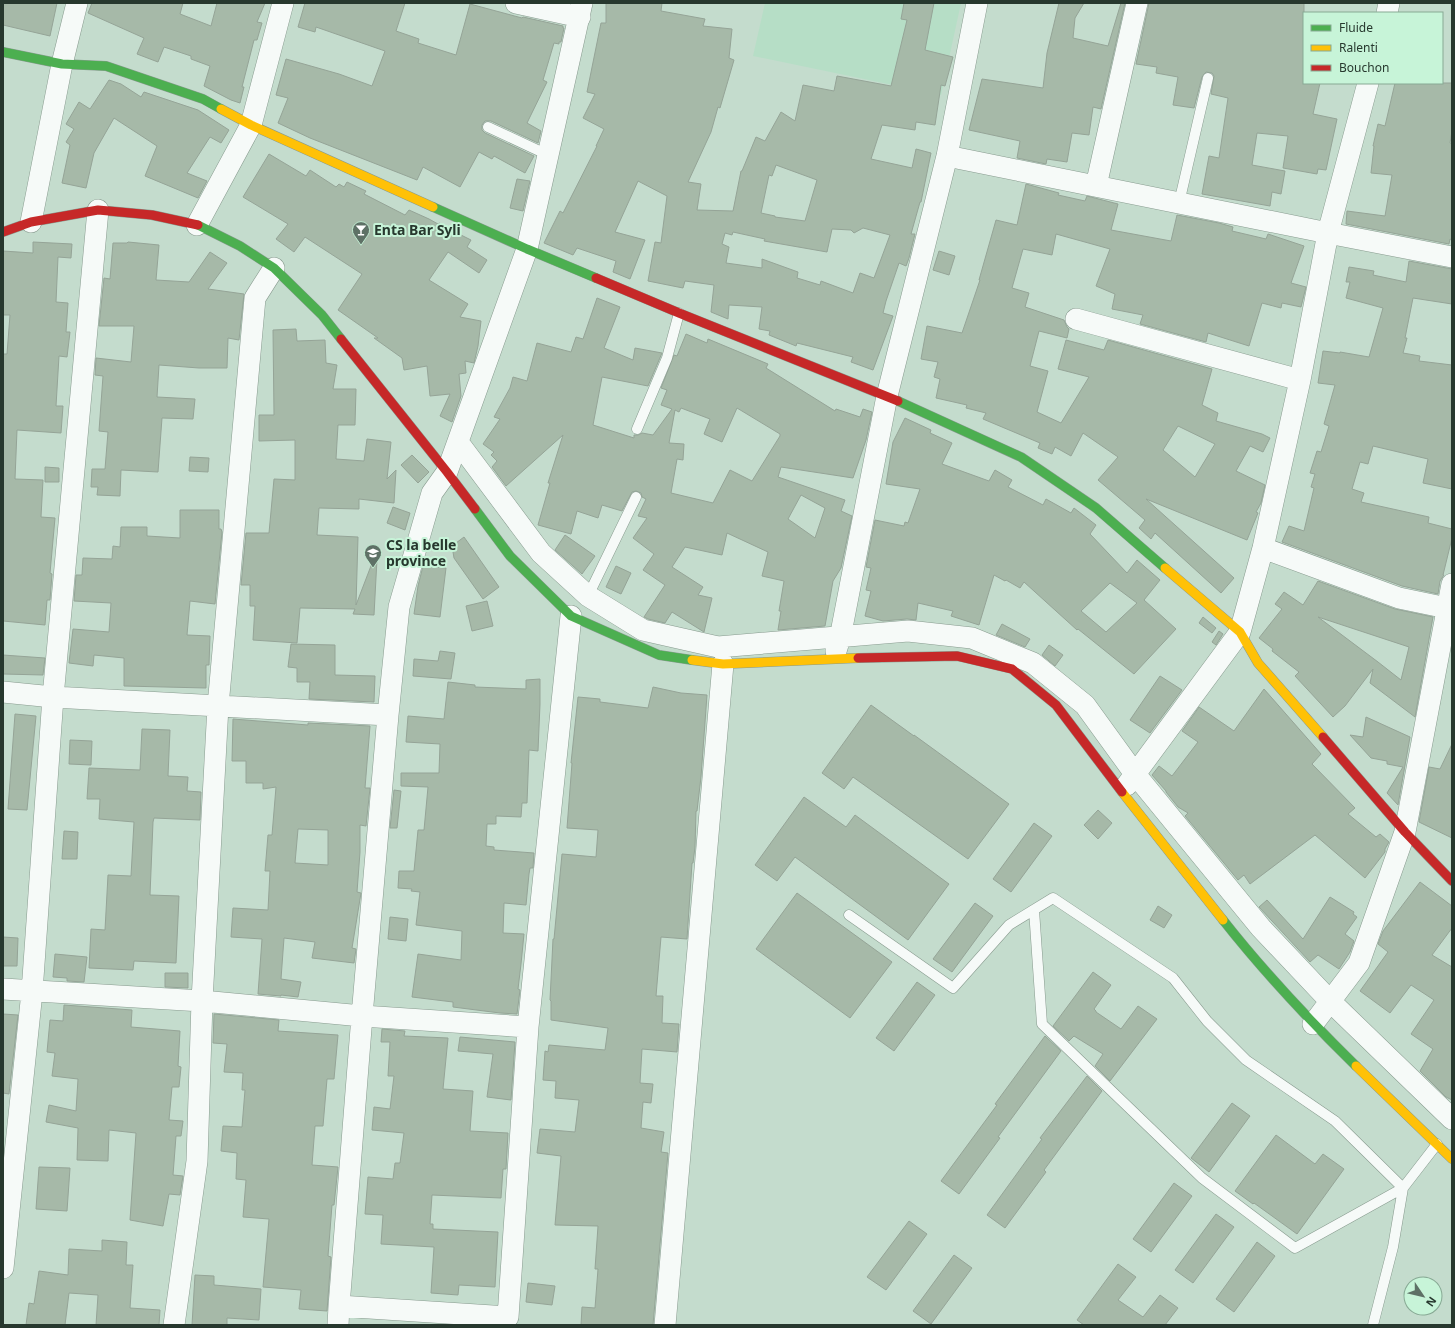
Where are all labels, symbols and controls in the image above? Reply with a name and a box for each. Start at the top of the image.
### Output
legend [1303,12,1443,84]
text: Fluide [1339,19,1373,36]
text: Ralenti [1339,39,1378,56]
text: Bouchon [1339,59,1389,76]
bar icon: Enta Bar Syli [351,220,371,245]
place label: Enta Bar Syli [374,220,461,239]
place label: CS la belle province [386,535,456,570]
school or university icon: CS la belle province [363,543,383,568]
north arrow [1403,1276,1443,1316]
text: N [1423,1294,1440,1310]

